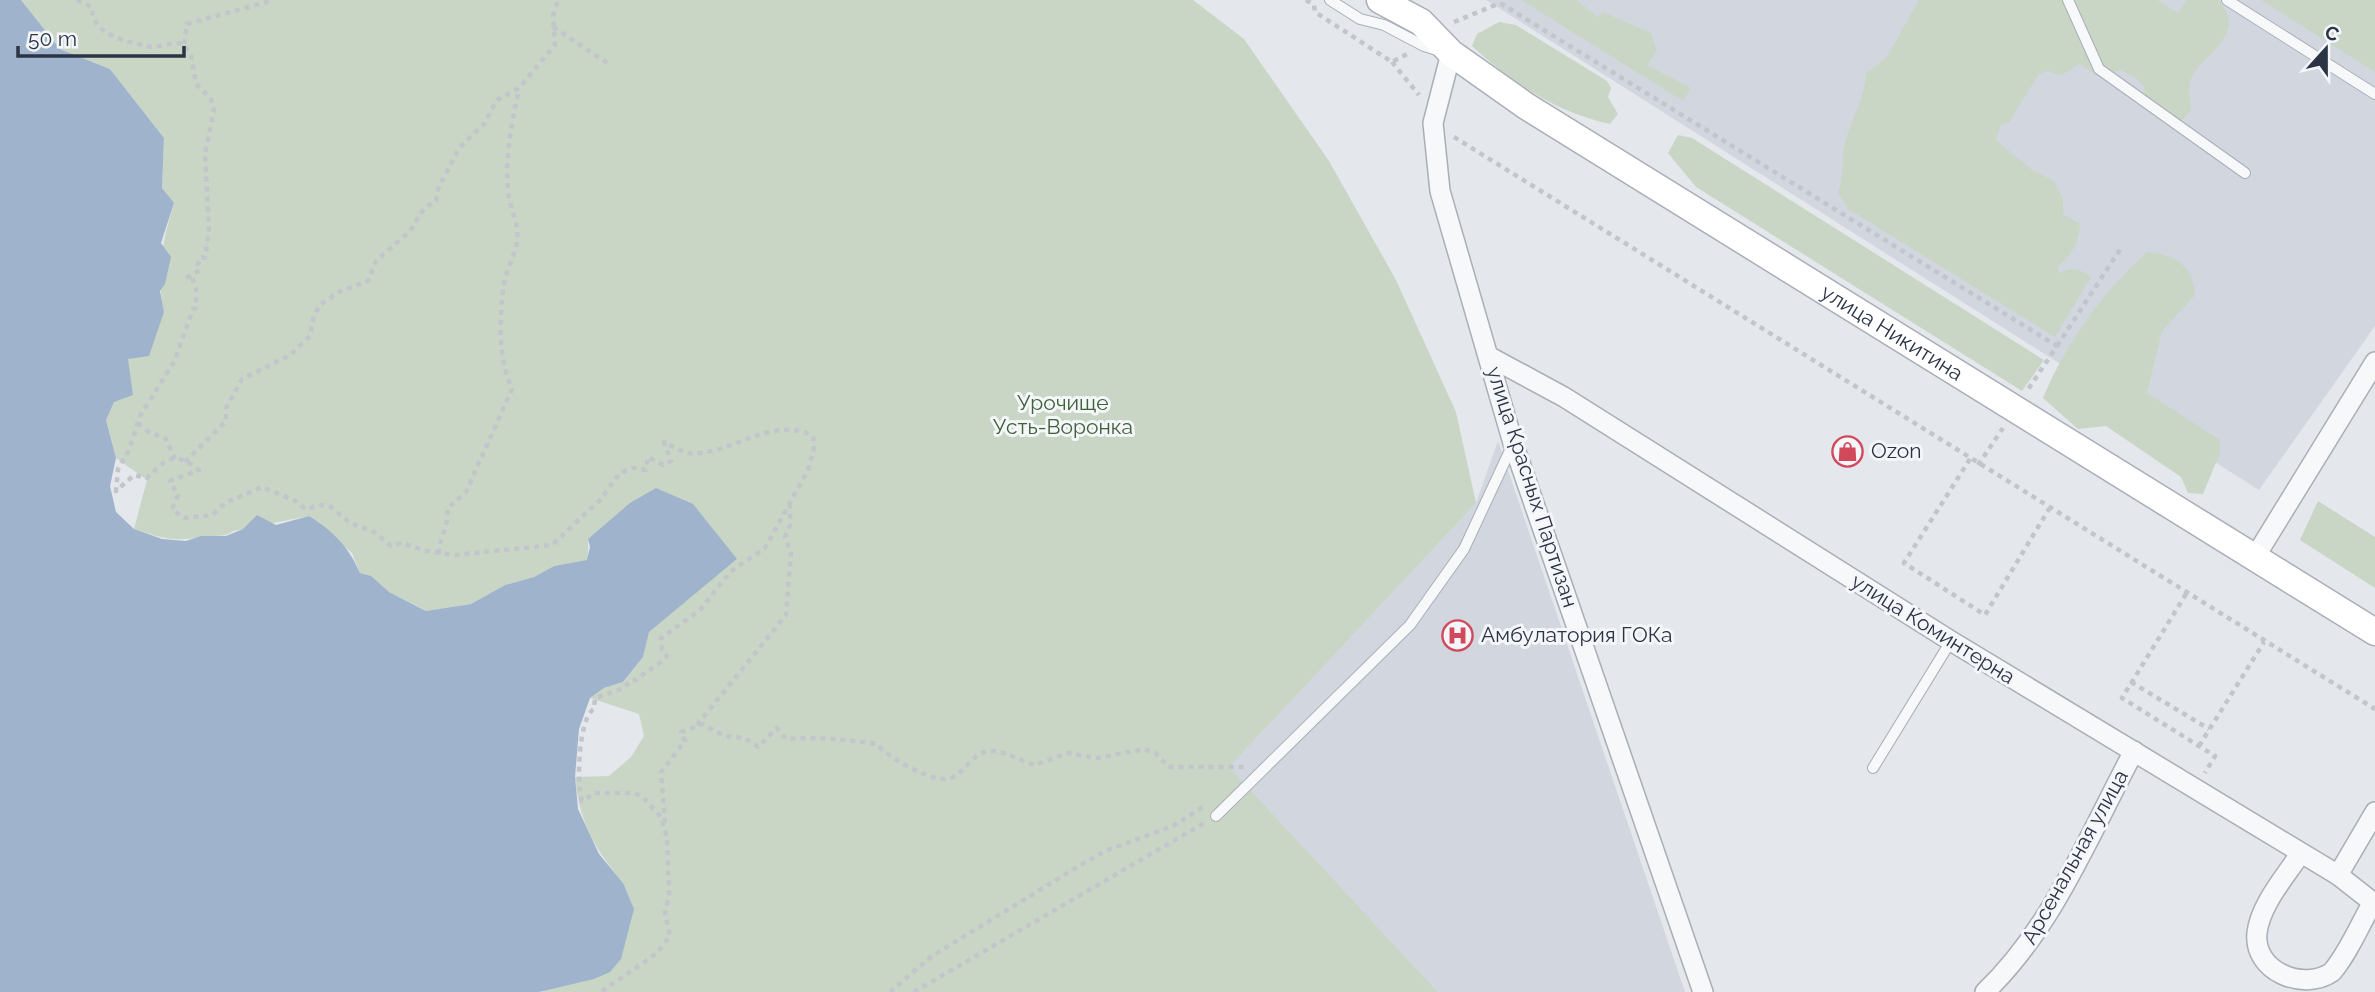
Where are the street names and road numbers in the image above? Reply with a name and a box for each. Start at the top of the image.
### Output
street label: улица Никитина [1817,279,1968,386]
street label: улица Красных Партизан [1482,363,1583,610]
street label: улица Коминтерна [1847,568,2020,689]
street label: Арсенальная улица [2016,765,2133,948]

